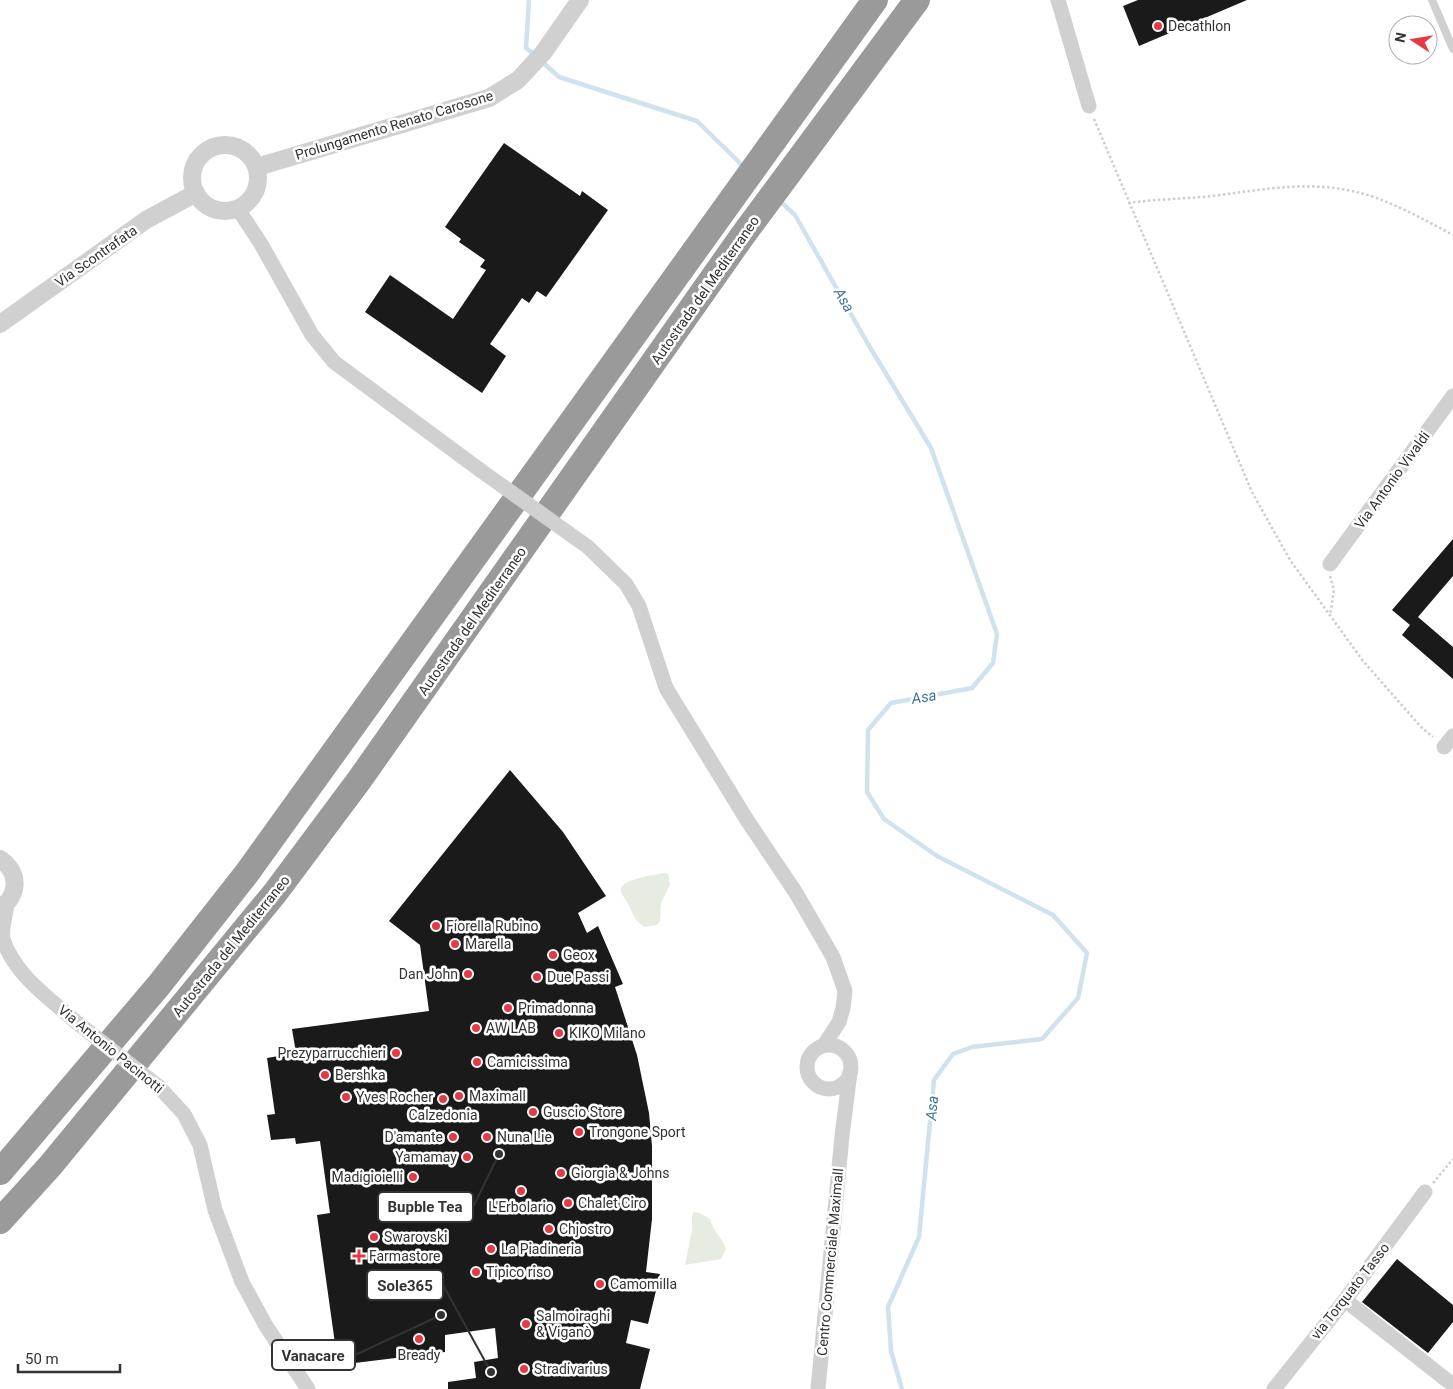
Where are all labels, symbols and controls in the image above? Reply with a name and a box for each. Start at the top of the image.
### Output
north arrow [1388,15,1438,65]
place label: Decathlon [1168,18,1231,34]
marker: Decathlon [1152,20,1164,32]
text: N [1391,31,1409,44]
street label: Prolungamento Renato Carosone [293,87,495,163]
street label: Autostrada del Mediterraneo [648,213,762,367]
street label: Via Scontrafata [52,222,140,290]
water label: Asa [829,284,858,315]
street label: Via Antonio Vivaldi [1351,428,1433,532]
street label: Autostrada del Mediterraneo [415,544,529,698]
water label: Asa [909,686,938,708]
street label: Autostrada del Mediterraneo [169,872,293,1020]
place label: Fiorella Rubino [446,918,538,934]
marker: Fiorella Rubino [430,920,442,932]
place label: Marella [465,936,511,952]
marker: Marella [449,938,461,950]
place label: Geox [563,947,595,963]
marker: Geox [547,949,559,961]
place label: Dan John [399,966,458,982]
marker: Dan John [462,968,474,980]
place label: Due Passi [547,969,609,985]
marker: Due Passi [531,971,543,983]
place label: Primadonna [518,1000,594,1016]
street label: Via Antonio Pacinotti [55,1002,167,1096]
marker: Primadonna [502,1002,514,1014]
place label: AW LAB [486,1020,536,1036]
marker: AW LAB [470,1022,482,1034]
place label: KIKO Milano [569,1025,646,1041]
marker: KIKO Milano [553,1027,565,1039]
place label: Prezyparrucchieri [278,1045,386,1061]
marker: Prezyparrucchieri [390,1047,402,1059]
place label: Camicissima [487,1054,568,1070]
marker: Camicissima [471,1056,483,1068]
place label: Bershka [335,1067,386,1083]
marker: Bershka [319,1069,331,1081]
place label: Maximall [469,1088,526,1104]
place label: Yves Rocher [356,1089,433,1105]
marker: Maximall [453,1090,465,1102]
marker: Yves Rocher [340,1091,352,1103]
marker: Calzedonia [437,1093,449,1105]
water label: Asa [922,1095,942,1122]
place label: Guscio Store [543,1104,622,1120]
marker: Guscio Store [527,1106,539,1118]
place label: Calzedonia [408,1107,478,1123]
place label: Trongone Sport [589,1124,686,1140]
marker: Trongone Sport [573,1126,585,1138]
place label: D'amante [384,1129,443,1145]
place label: Nuna Lie [497,1129,552,1145]
marker: D'amante [447,1131,459,1143]
marker: Nuna Lie [481,1131,493,1143]
place label: Yamamay [395,1149,457,1165]
marker: Yamamay [461,1151,473,1163]
place label: Giorgia & Johns [571,1165,669,1181]
marker: Giorgia & Johns [555,1167,567,1179]
street label: Centro Commerciale Maximall [814,1168,846,1356]
place label: Madigioielli [332,1169,403,1185]
marker: Madigioielli [407,1171,419,1183]
marker: L'Erbolario [515,1185,527,1197]
callout: Bupble Tea [378,1192,473,1222]
place label: Chalet Ciro [578,1195,646,1211]
marker: Chalet Ciro [562,1197,574,1209]
text: Bupble Tea [387,1198,463,1216]
place label: L'Erbolario [488,1199,554,1215]
place label: Chjostro [559,1221,612,1237]
marker: Chjostro [543,1223,555,1235]
place label: Swarovski [384,1229,447,1245]
marker: Swarovski [368,1231,380,1243]
street label: via Torquato Tasso [1307,1240,1393,1342]
place label: La Piadineria [501,1241,582,1257]
marker: La Piadineria [485,1243,497,1255]
place label: Farmastore [369,1248,440,1264]
marker: Farmastore [353,1250,365,1262]
place label: Tipico riso [486,1264,551,1280]
marker: Tipico riso [470,1266,482,1278]
callout: Sole365 [367,1270,443,1300]
place label: Camomilla [610,1276,677,1292]
text: Sole365 [377,1277,433,1295]
marker: Camomilla [594,1278,606,1290]
place label: Salmoiraghi & Viganò [536,1308,610,1340]
marker: Salmoiraghi & Viganò [520,1318,532,1330]
marker: Bready [413,1333,425,1345]
callout: Vanacare [272,1340,355,1370]
scale bar [18,1342,120,1374]
text: Vanacare [281,1347,345,1365]
place label: Bready [398,1347,441,1363]
text: 50 m [25,1350,59,1368]
place label: Stradivarius [534,1361,608,1377]
marker: Stradivarius [518,1363,530,1375]

